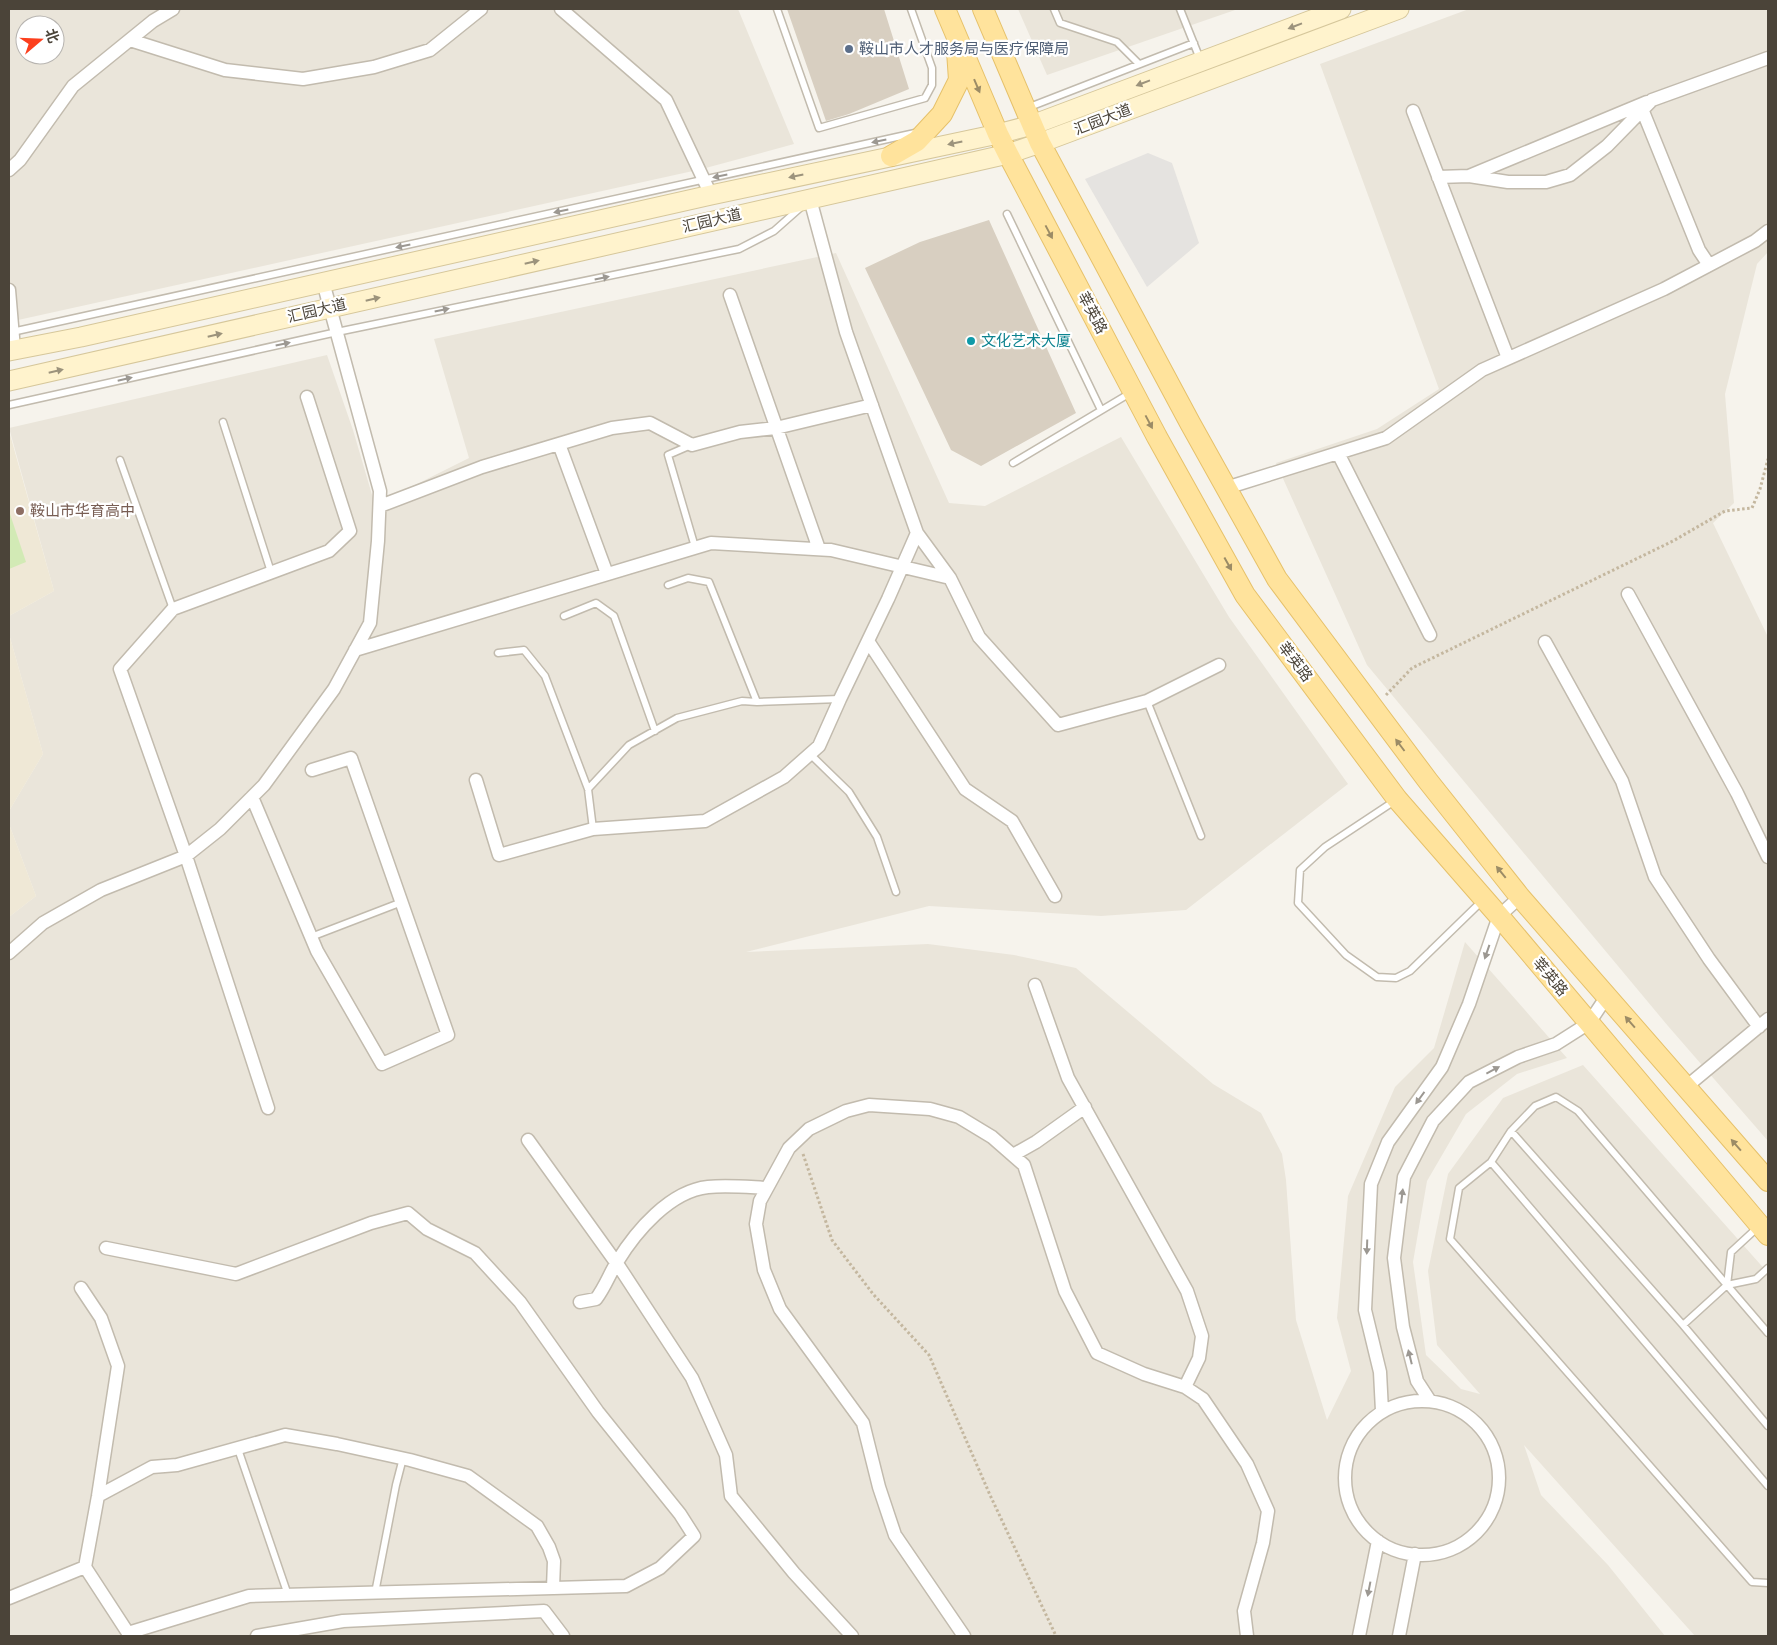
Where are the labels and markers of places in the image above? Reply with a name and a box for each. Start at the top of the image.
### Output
place label: 鞍山市人才服务局与医疗保障局 [859,40,1069,59]
marker: 鞍山市人才服务局与医疗保障局 [843,43,855,55]
place label: 文化艺术大厦 [981,332,1071,351]
marker: 文化艺术大厦 [965,335,977,347]
place label: 鞍山市华育高中 [30,502,135,521]
marker: 鞍山市华育高中 [14,505,26,517]

